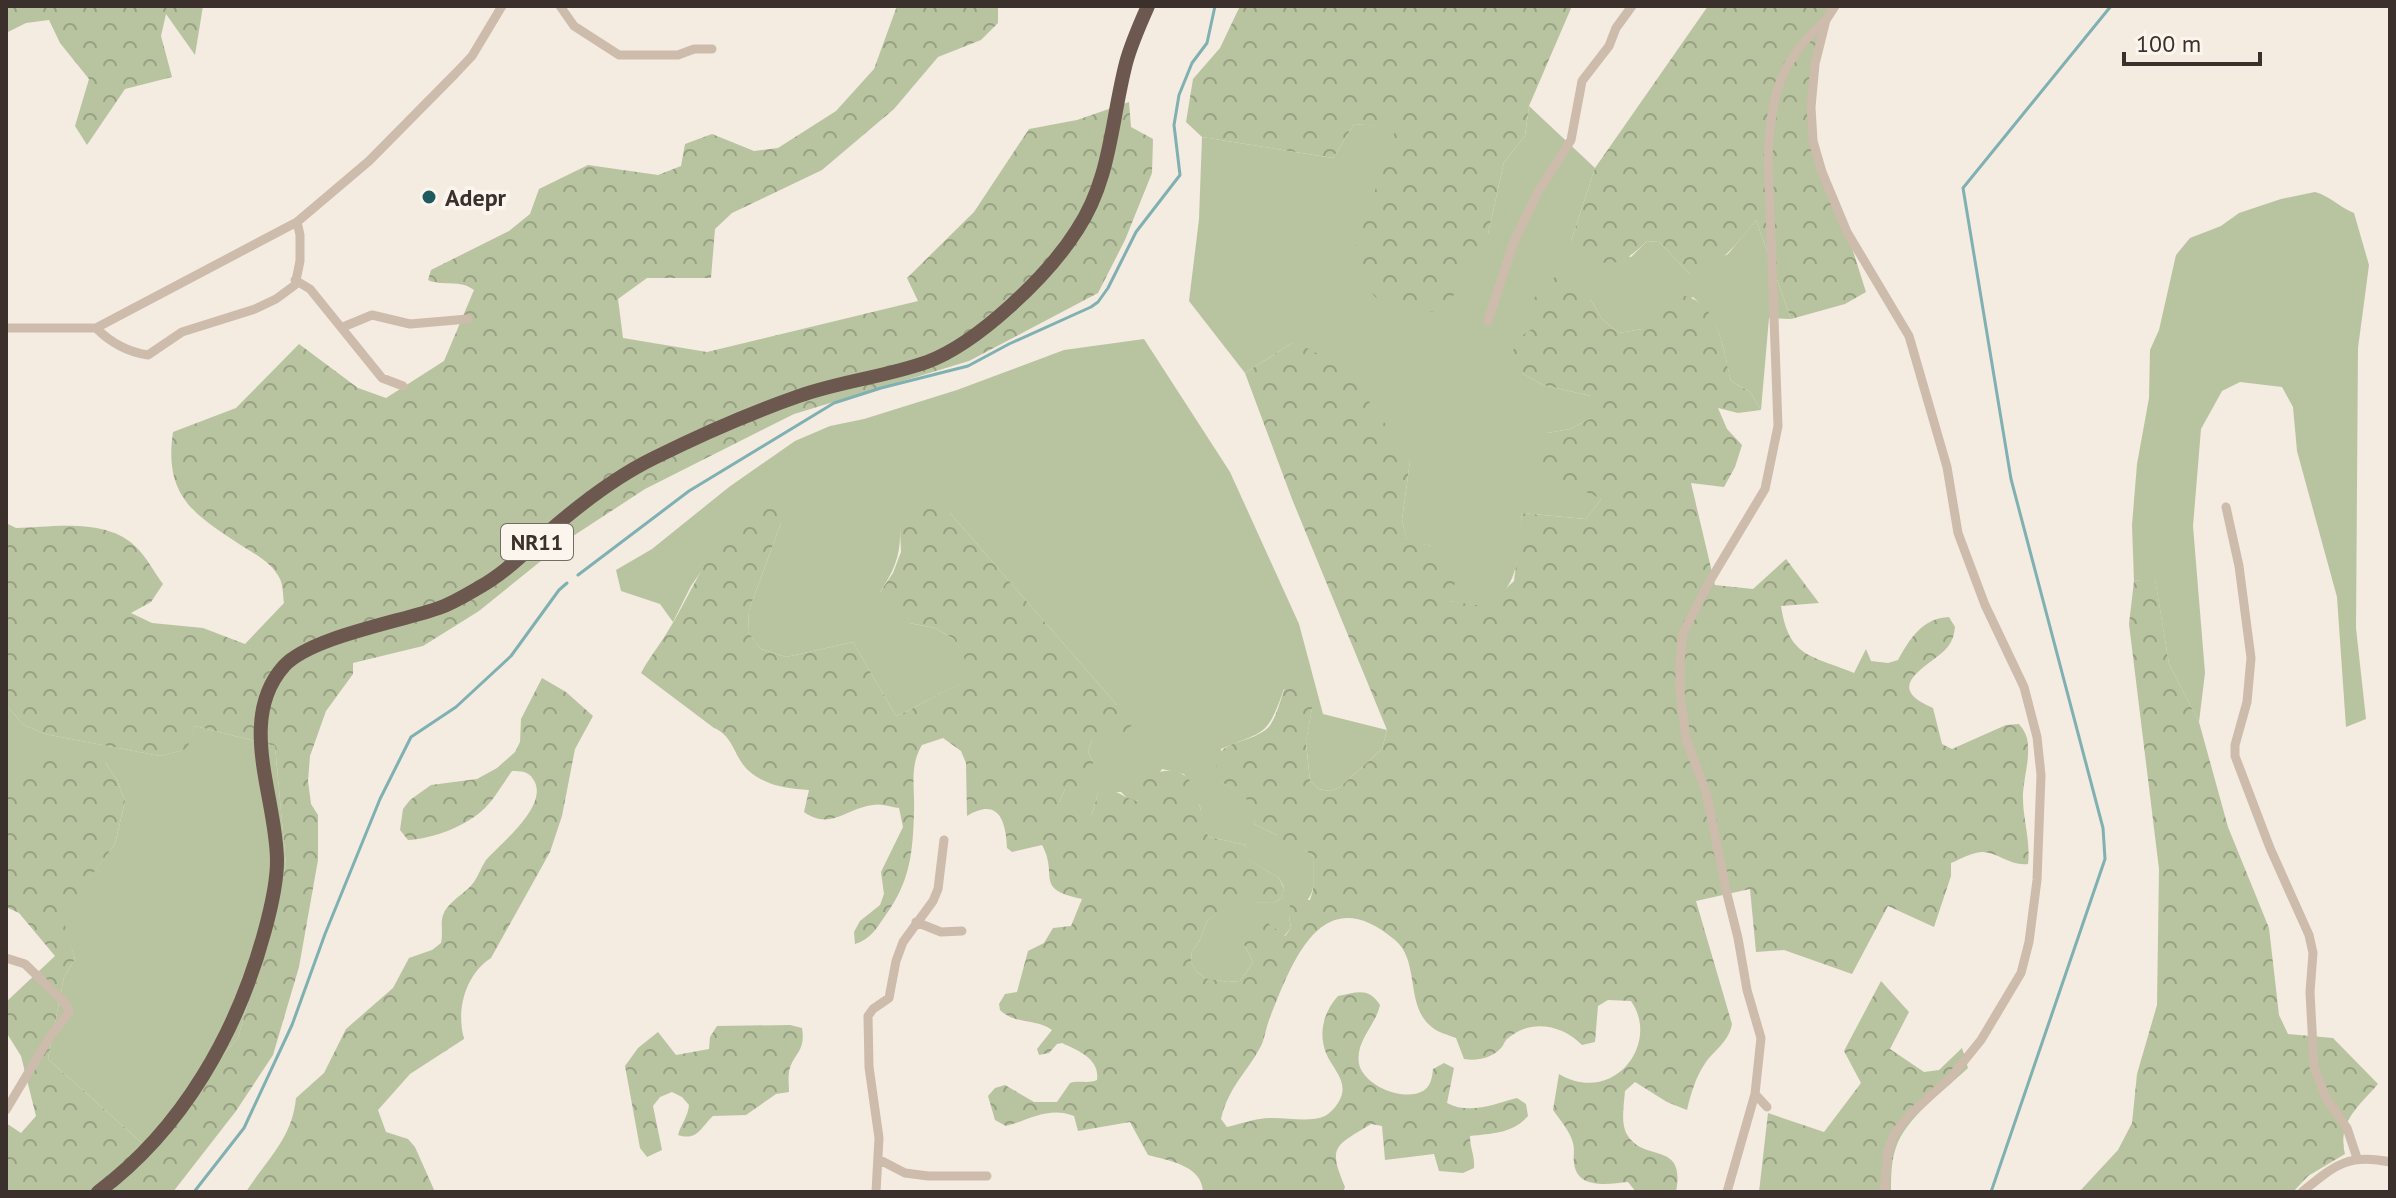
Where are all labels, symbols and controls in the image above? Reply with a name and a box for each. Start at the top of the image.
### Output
scale bar [2124,16,2260,66]
text: 100 m [2136,28,2201,59]
place label: Adepr [445,182,507,213]
marker: Adepr [420,188,438,206]
road number: NR11 [501,524,573,560]

